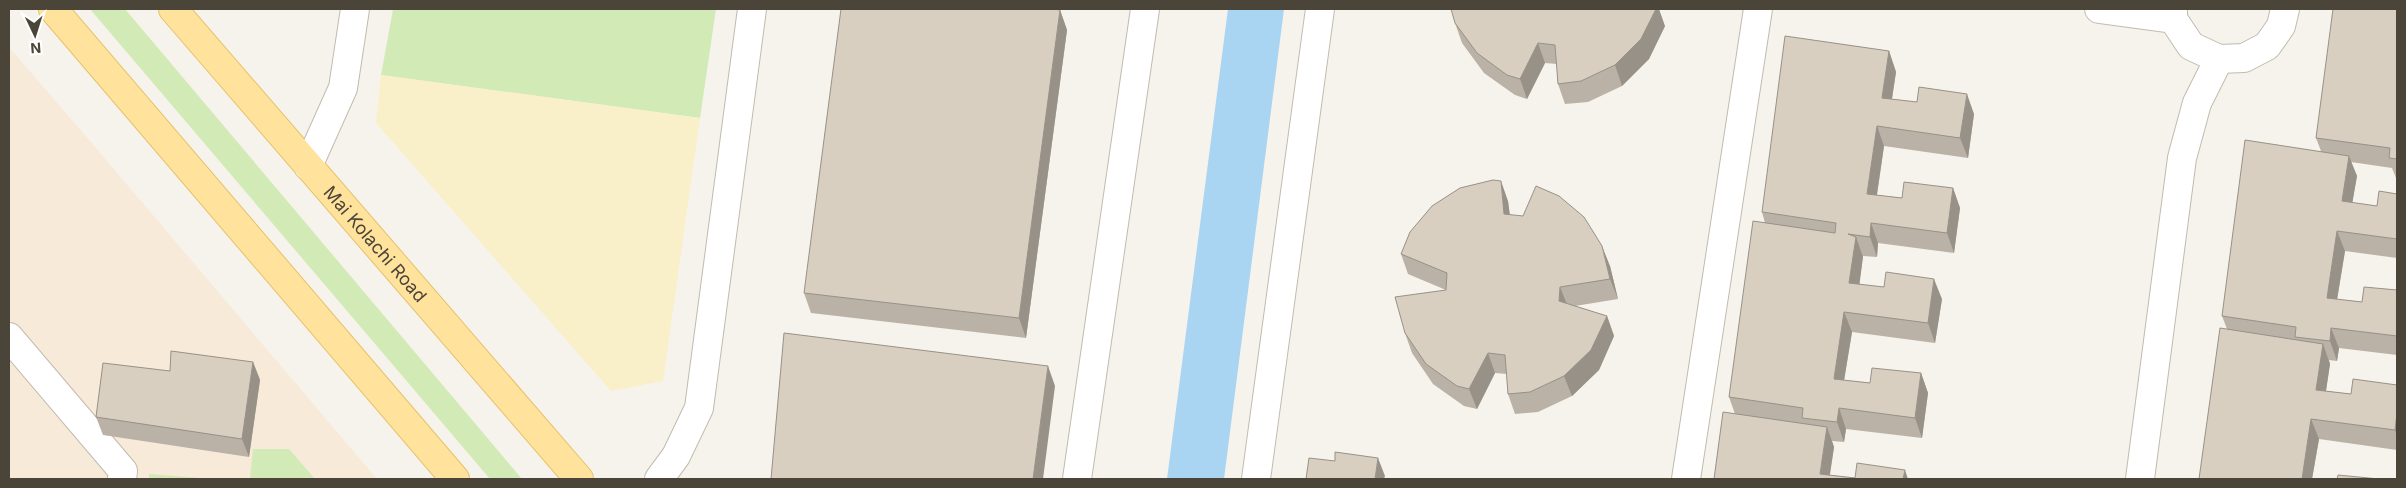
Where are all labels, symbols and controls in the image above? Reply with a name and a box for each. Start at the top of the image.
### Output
north arrow [10,10,60,60]
text: N [30,40,42,57]
street label: Mai Kolachi Road [320,181,431,306]

